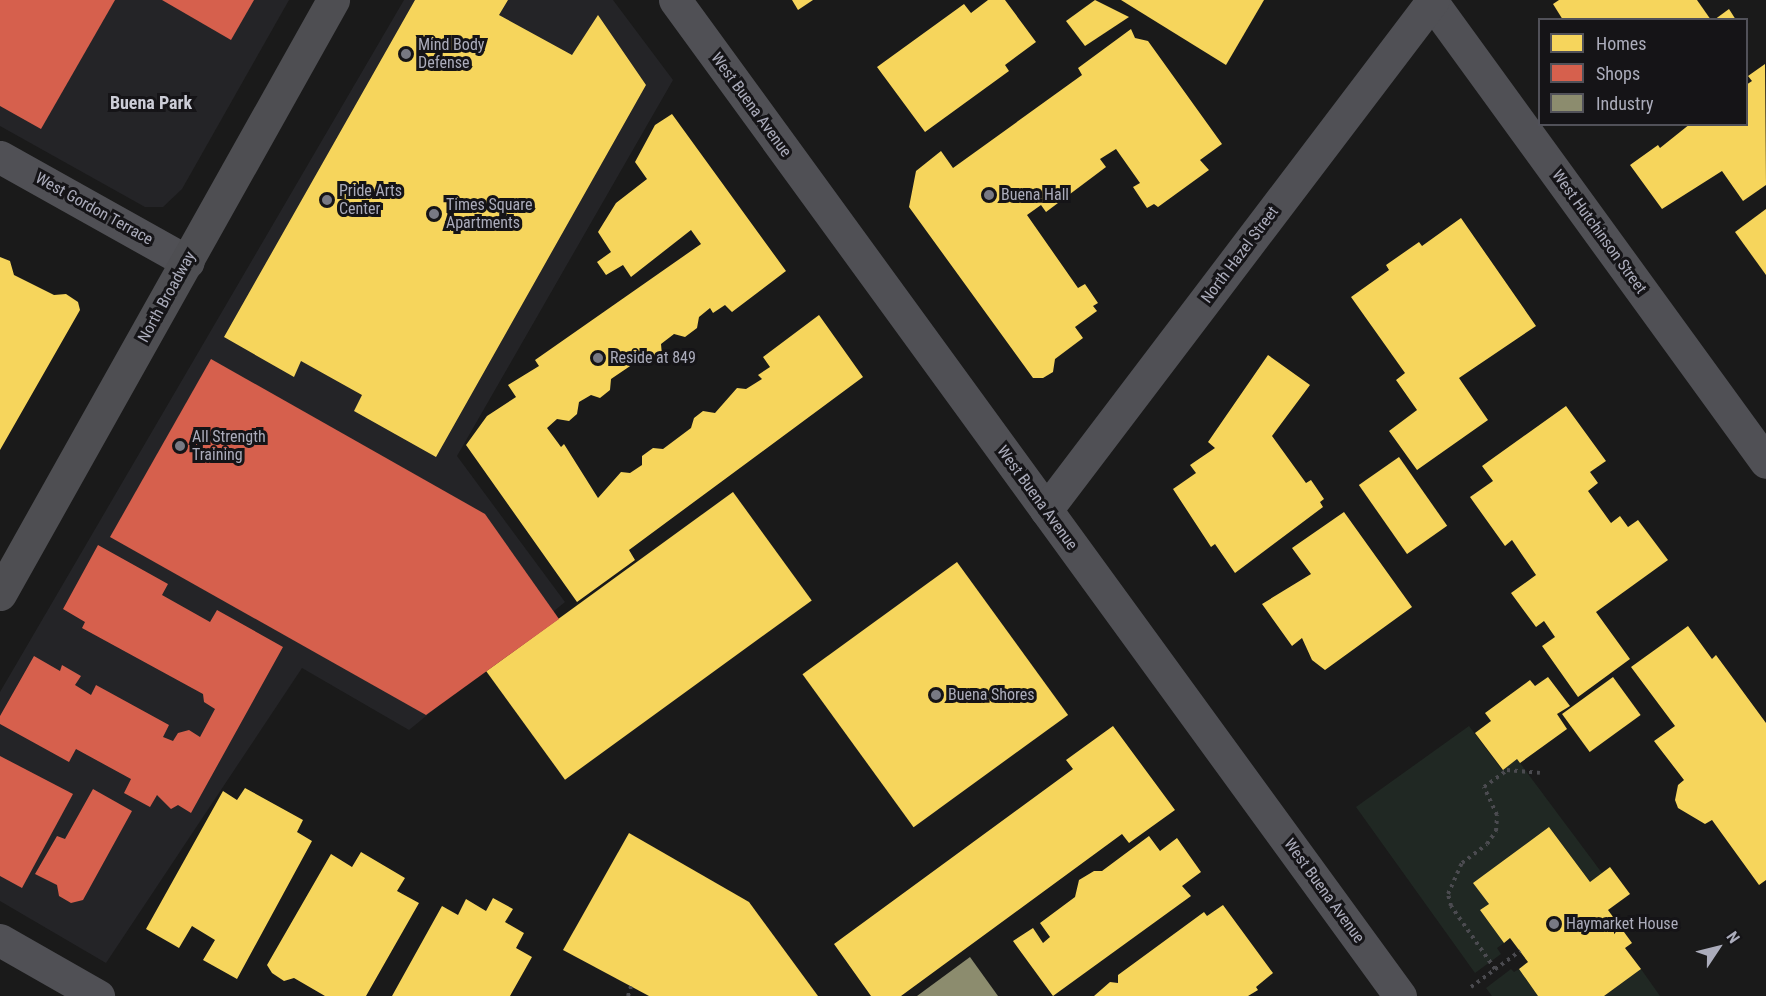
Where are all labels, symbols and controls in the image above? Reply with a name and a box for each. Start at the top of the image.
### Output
legend [1538,18,1748,126]
text: Homes [1596,33,1646,54]
place label: Mind Body Defense [418,35,484,73]
marker: Mind Body Defense [399,47,413,61]
street label: West Buena Avenue [707,49,795,161]
text: Shops [1596,63,1640,84]
district label: Buena Park [110,92,192,114]
text: Industry [1596,93,1654,114]
street label: West Hutchinson Street [1548,166,1650,298]
street label: West Gordon Terrace [32,169,156,249]
place label: Pride Arts Center [339,181,402,219]
place label: Buena Hall [1001,185,1069,205]
marker: Buena Hall [982,188,996,202]
marker: Pride Arts Center [320,193,334,207]
place label: Times Square Apartments [446,195,532,233]
street label: North Hazel Street [1197,203,1283,307]
marker: Times Square Apartments [427,207,441,221]
street label: North Broadway [134,248,200,346]
place label: Reside at 849 [610,348,696,368]
marker: Reside at 849 [591,351,605,365]
place label: All Strength Training [192,427,266,465]
marker: All Strength Training [173,439,187,453]
street label: West Buena Avenue [993,442,1081,554]
place label: Buena Shores [948,685,1035,705]
marker: Buena Shores [929,688,943,702]
street label: West Buena Avenue [1280,835,1368,947]
place label: Haymarket House [1566,914,1678,934]
marker: Haymarket House [1547,917,1561,931]
north arrow [1688,918,1748,978]
text: N [1723,928,1744,947]

